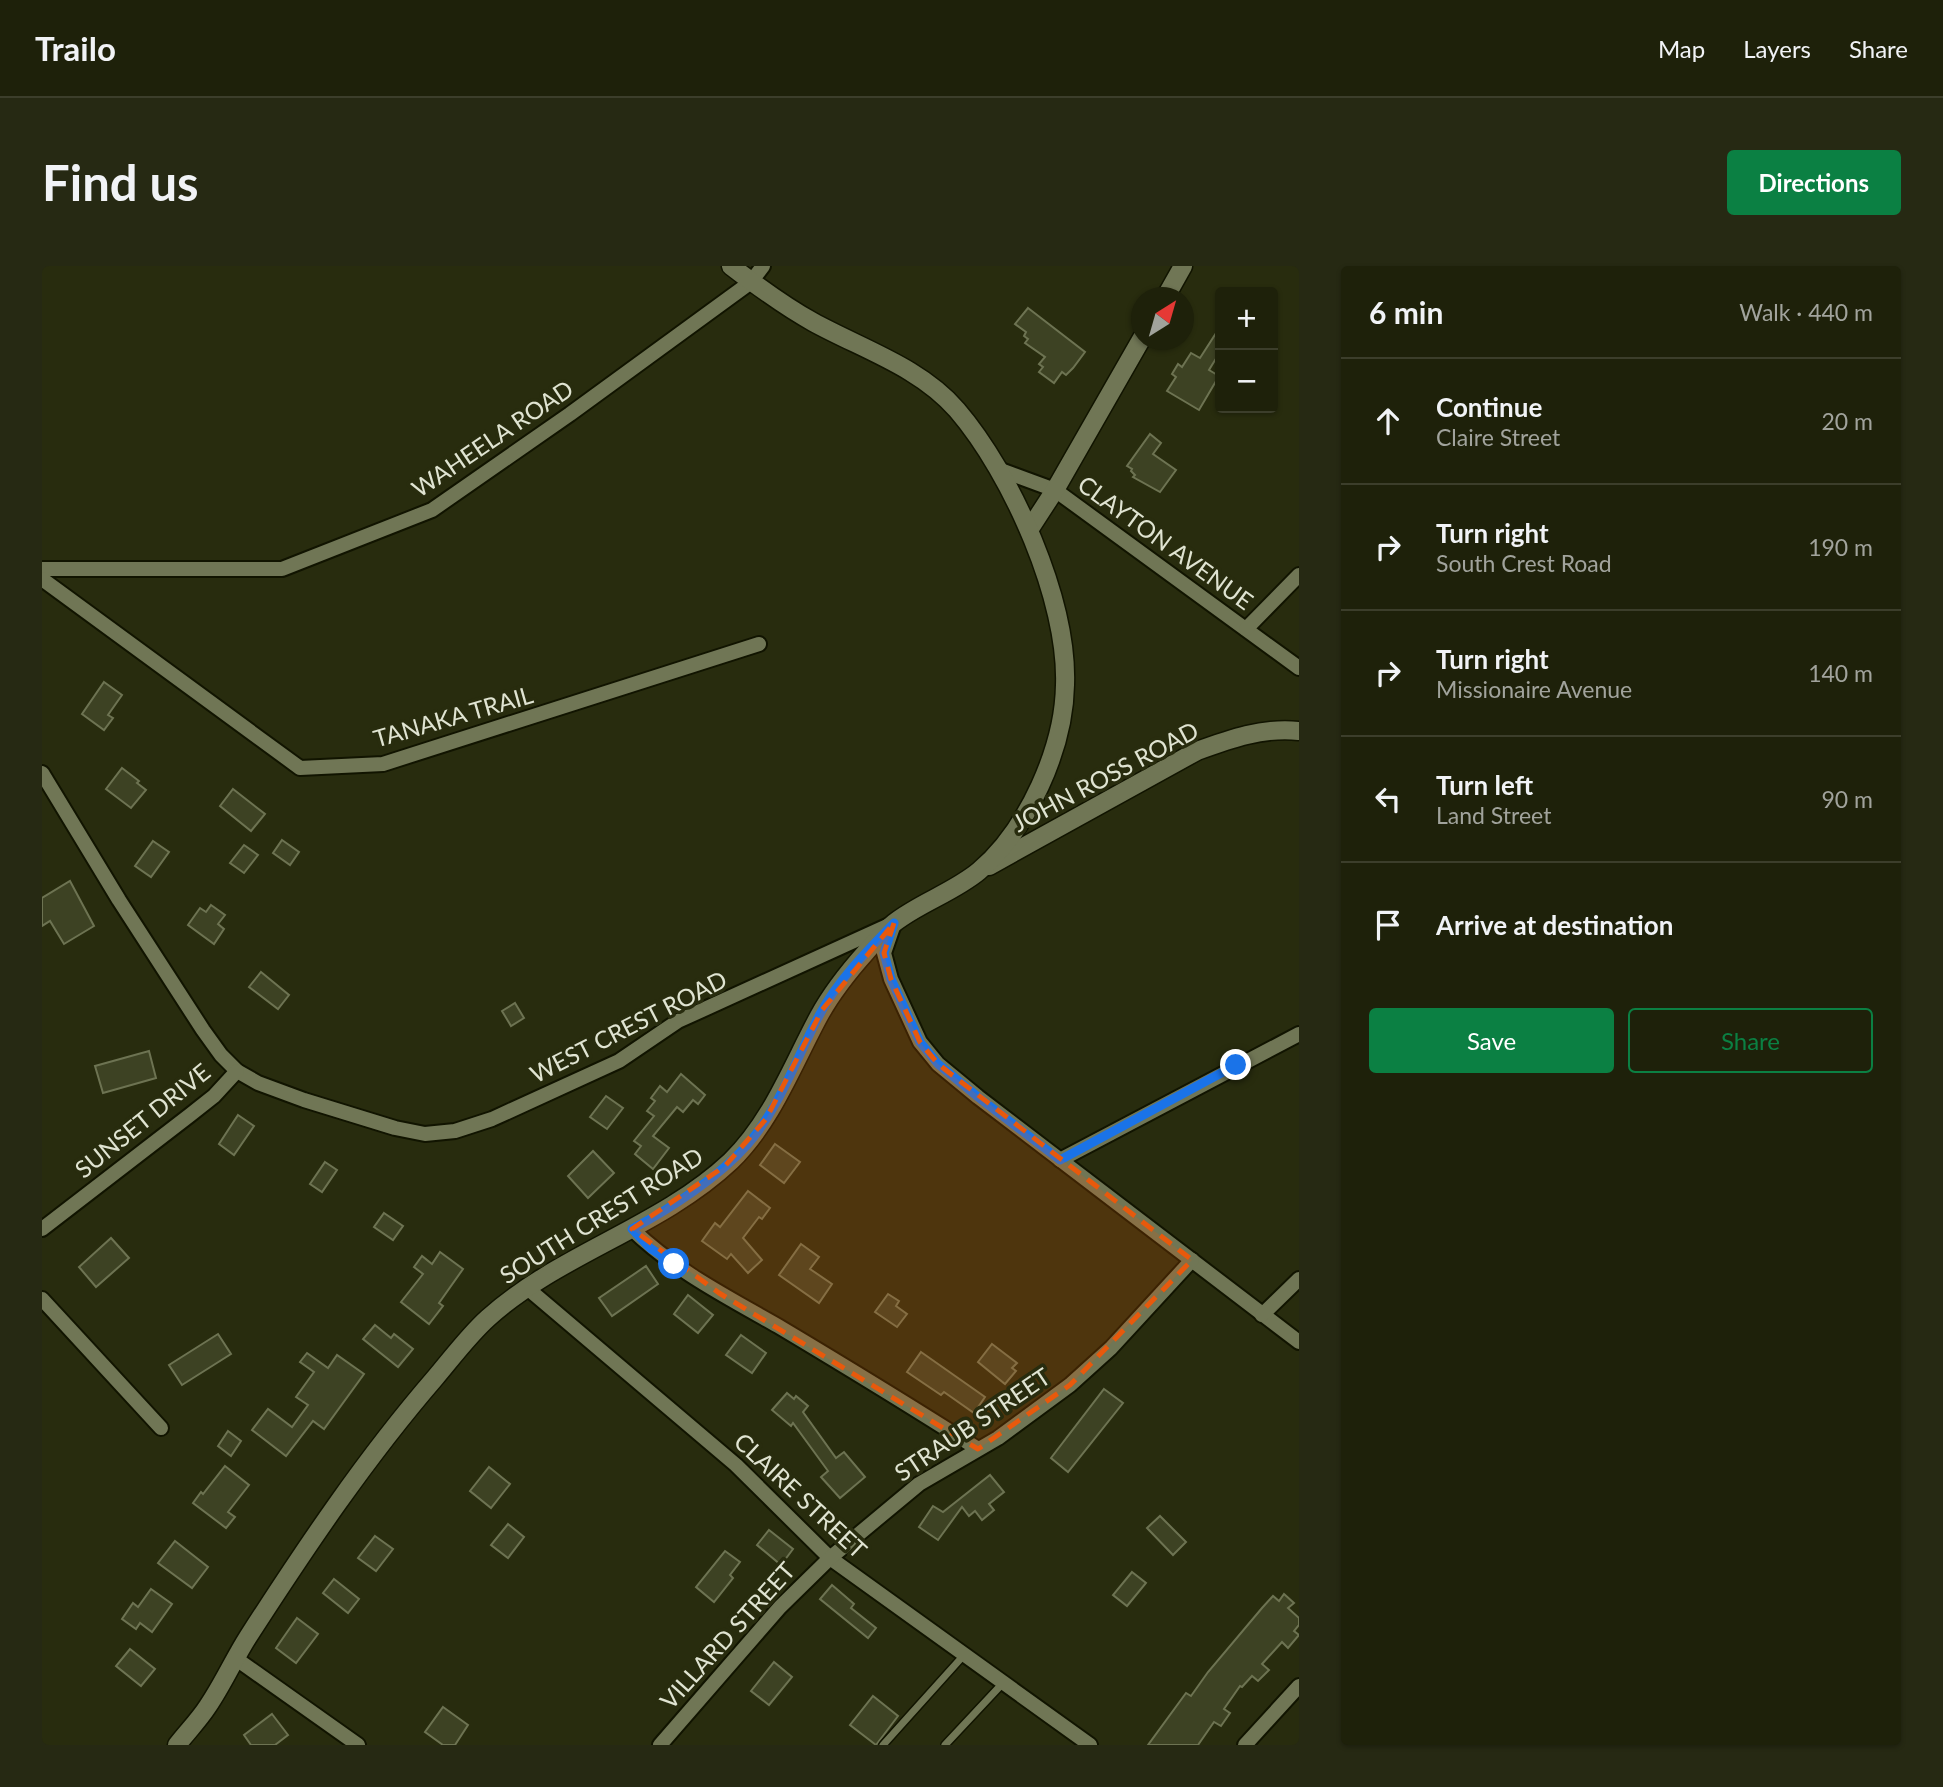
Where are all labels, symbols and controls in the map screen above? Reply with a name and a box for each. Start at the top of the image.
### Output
text: Trailo [35,28,116,68]
text: Map [1658,34,1705,63]
text: Layers [1743,34,1811,63]
text: Share [1849,34,1908,63]
button: Directions [1727,150,1901,215]
text: Find us [42,153,199,211]
north arrow [1131,287,1194,350]
map controls [1215,287,1278,413]
button: + [1215,287,1278,350]
text: 6 min [1369,294,1443,330]
text: Walk · 440 m [1739,298,1873,326]
button: − [1215,350,1278,413]
street label: WAHEELA ROAD [406,373,578,503]
text: Continue [1436,391,1542,423]
icon: ahead [1369,402,1407,440]
text: 20 m [1822,407,1873,435]
text: Claire Street [1436,423,1560,451]
street label: CLAYTON AVENUE [1073,469,1259,615]
text: Turn right [1436,517,1549,549]
icon: right [1369,528,1407,566]
text: 190 m [1808,533,1873,561]
text: South Crest Road [1436,549,1612,577]
text: Turn right [1436,643,1549,675]
icon: right [1369,654,1407,692]
text: 140 m [1808,659,1873,687]
text: Missionaire Avenue [1436,675,1632,703]
street label: TANAKA TRAIL [370,679,536,753]
street label: JOHN ROSS ROAD [1007,715,1203,837]
text: Turn left [1436,769,1533,801]
icon: left [1369,780,1407,818]
text: 90 m [1822,785,1873,813]
text: Land Street [1436,801,1551,829]
icon: arrive [1369,906,1407,944]
text: Arrive at destination [1436,909,1673,941]
street label: WEST CREST ROAD [525,964,731,1088]
button: Save [1369,1008,1614,1073]
button: Share [1628,1008,1873,1073]
route end [1220,1049,1251,1080]
street label: SUNSET DRIVE [69,1057,215,1183]
street label: SOUTH CREST ROAD [494,1141,708,1289]
route start [658,1248,689,1279]
street label: STRAUB STREET [889,1361,1055,1487]
street label: CLAIRE STREET [729,1426,873,1564]
street label: VILLARD STREET [654,1556,800,1714]

